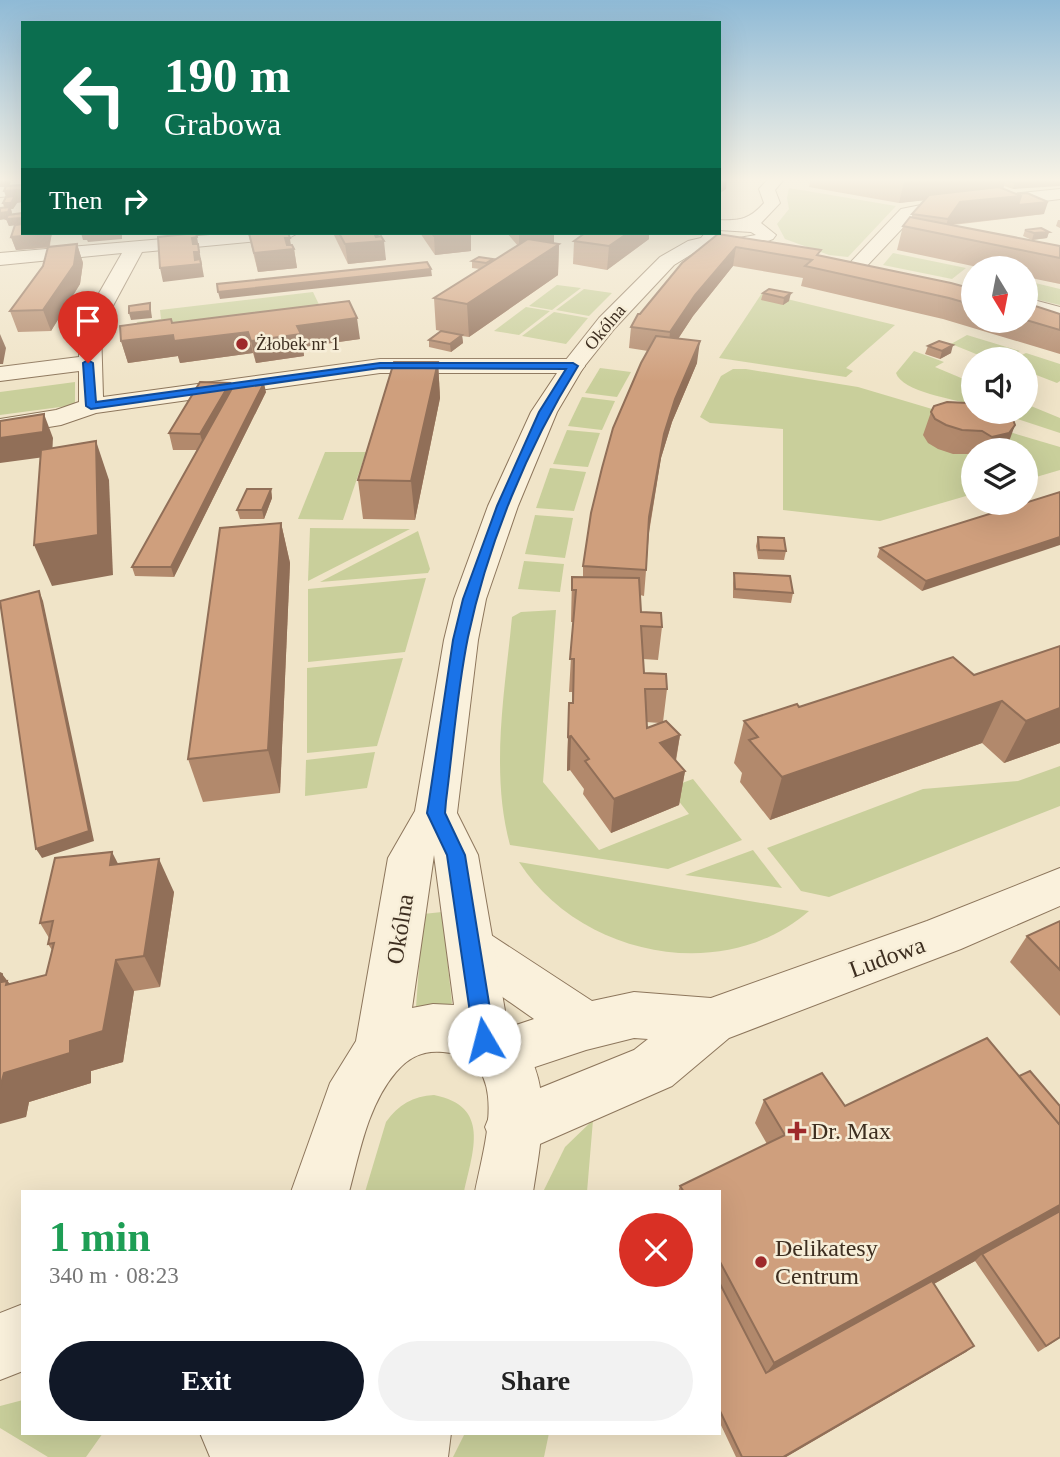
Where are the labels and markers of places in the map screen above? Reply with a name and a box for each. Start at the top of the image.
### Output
pin [58,291,118,363]
place label: Żłobek nr 1 [256,334,340,354]
marker: Żłobek nr 1 [234,336,250,352]
place label: Dr. Max [811,1118,891,1144]
marker: Dr. Max [789,1123,805,1139]
place label: Delikatesy Centrum [775,1235,878,1289]
marker: Delikatesy Centrum [753,1254,769,1270]

